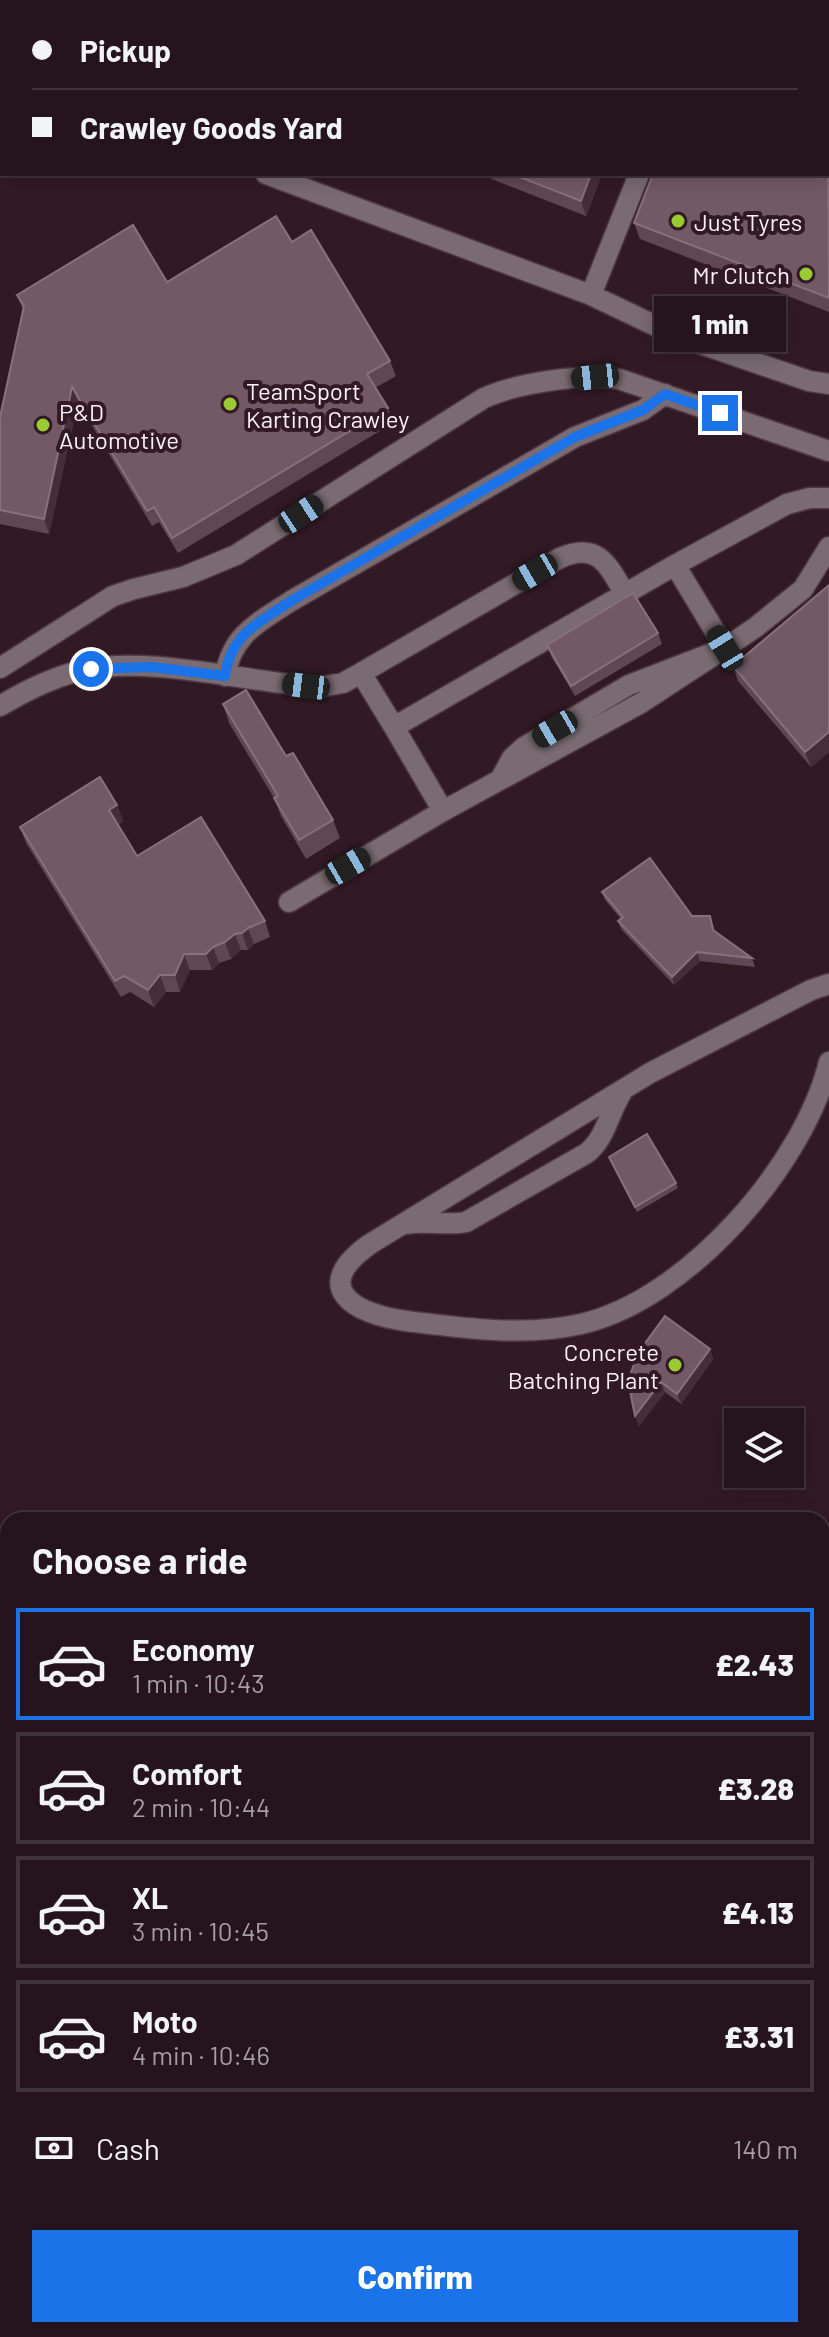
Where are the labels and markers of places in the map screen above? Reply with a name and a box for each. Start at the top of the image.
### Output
place label: Just Tyres [694,207,802,236]
marker: Just Tyres [669,212,687,230]
place label: Mr Clutch [693,260,790,289]
marker: Mr Clutch [797,265,815,283]
place label: TeamSport Karting Crawley [246,376,409,433]
marker: TeamSport Karting Crawley [221,395,239,413]
place label: P&D Automotive [59,397,179,454]
marker: P&D Automotive [34,416,52,434]
place label: Concrete Batching Plant [508,1337,659,1394]
marker: Concrete Batching Plant [666,1356,684,1374]

